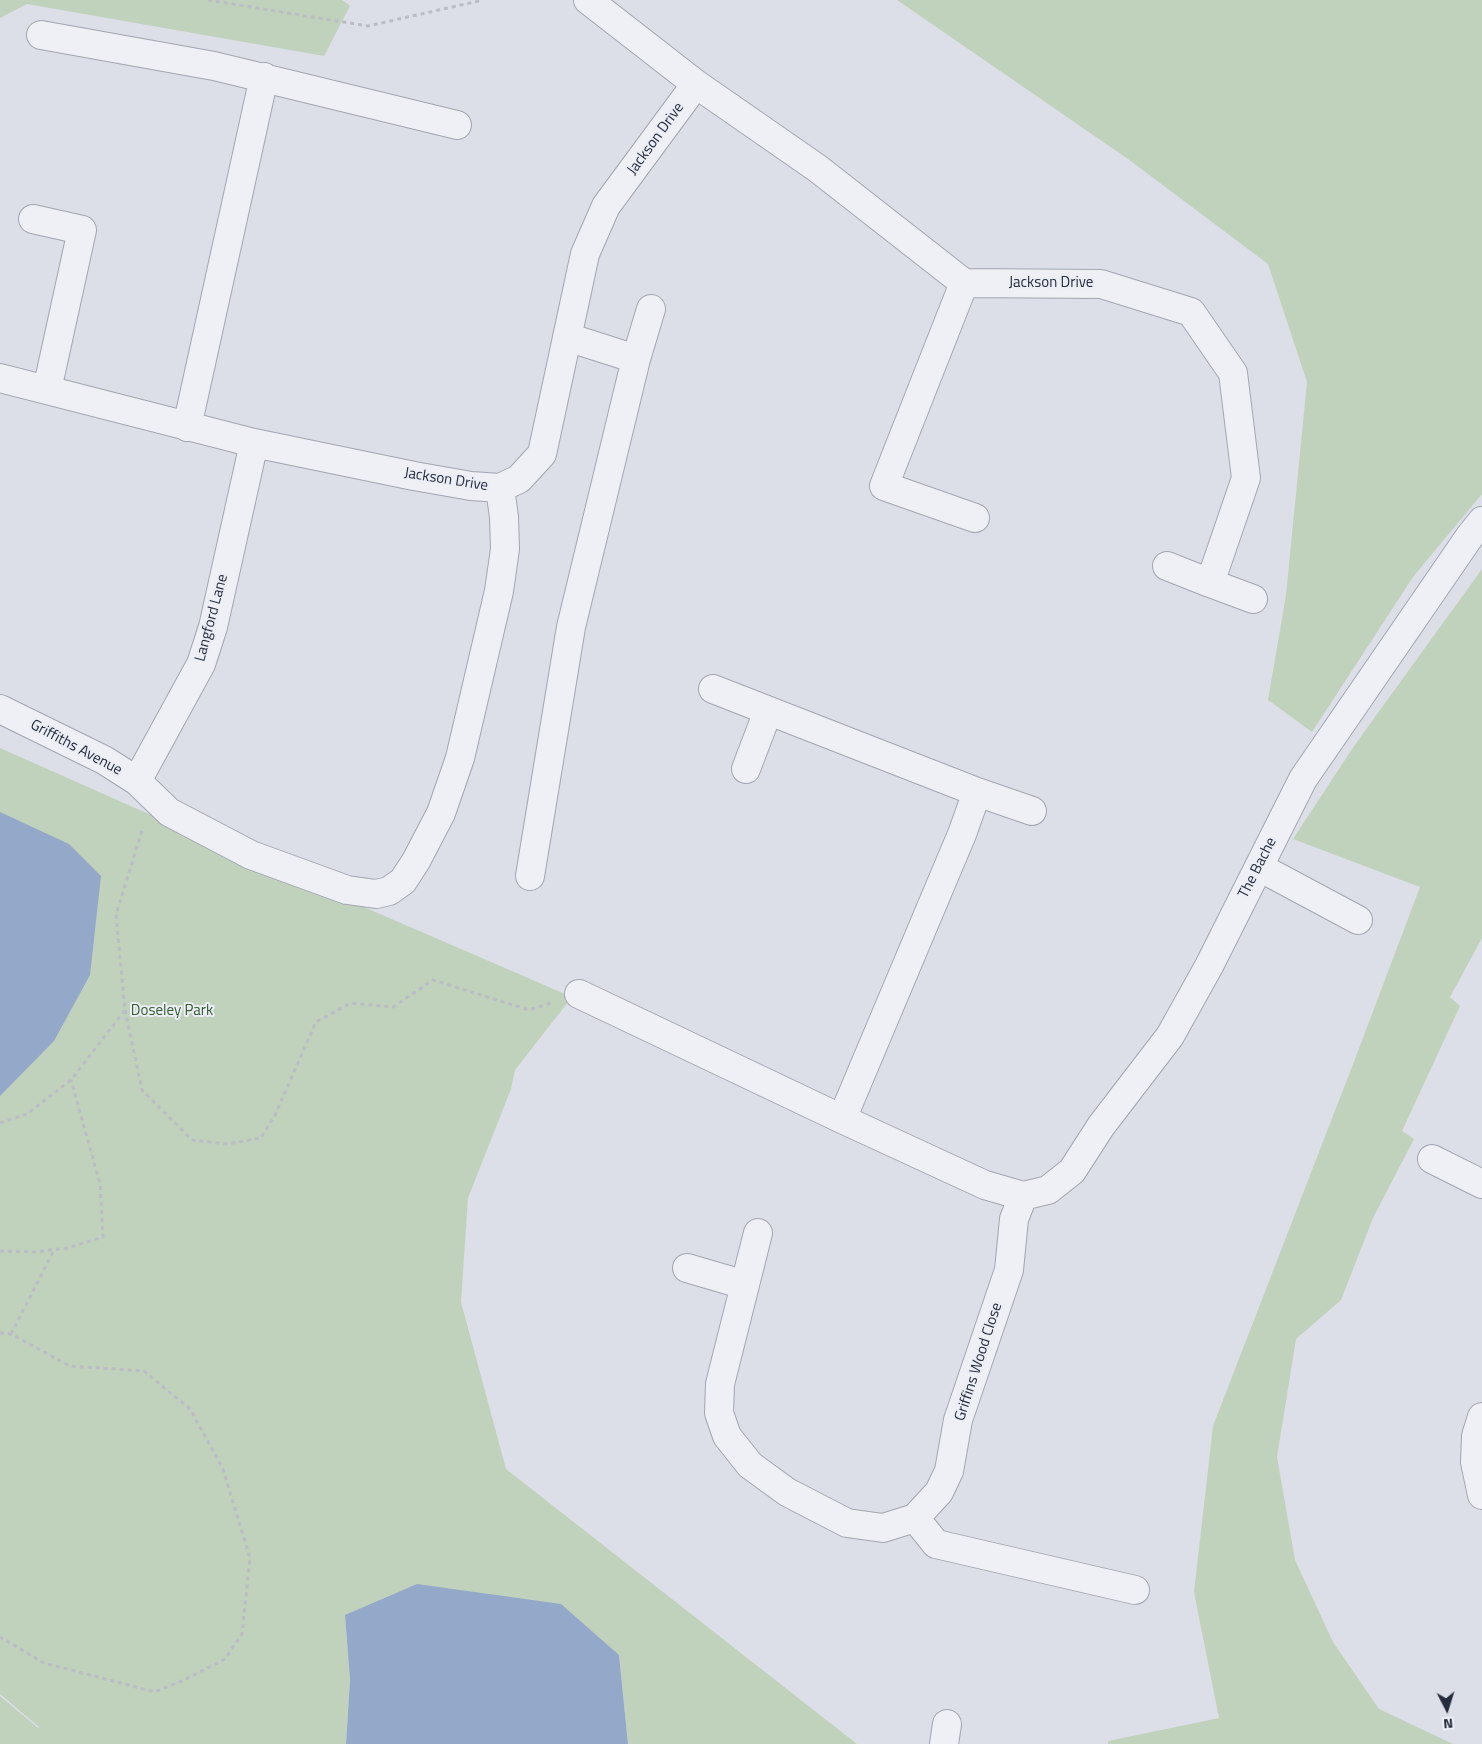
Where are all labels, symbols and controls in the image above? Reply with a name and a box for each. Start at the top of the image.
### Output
street label: Jackson Drive [624,99,688,179]
street label: Jackson Drive [1009,274,1093,292]
street label: Jackson Drive [403,464,489,496]
street label: Langford Lane [192,572,232,664]
street label: Griffiths Avenue [27,716,125,780]
street label: The Bache [1235,835,1281,901]
park label: Doseley Park [131,1002,213,1020]
street label: Griffins Wood Close [951,1301,1007,1423]
north arrow [1422,1684,1472,1734]
text: N [1443,1714,1454,1735]

